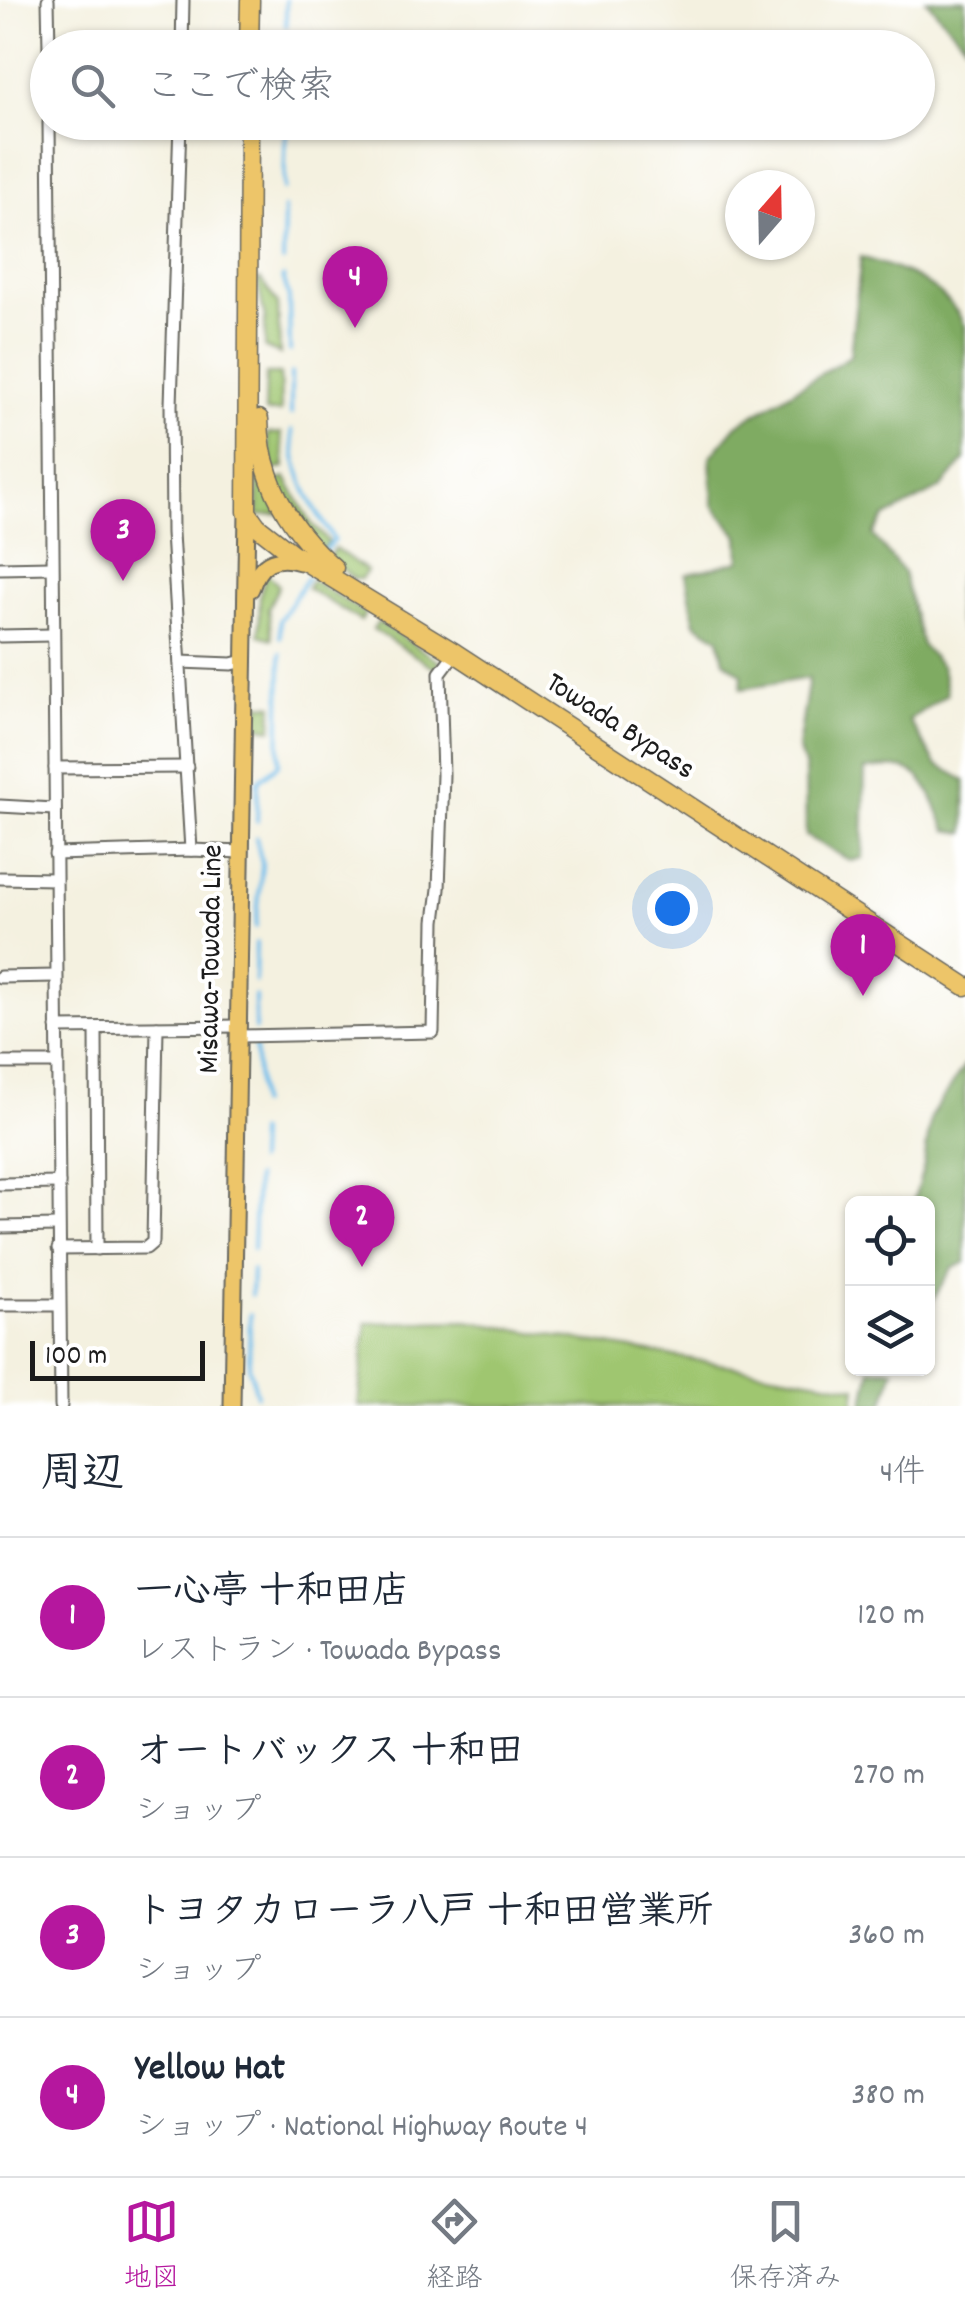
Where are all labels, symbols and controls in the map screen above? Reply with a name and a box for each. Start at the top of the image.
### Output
search box [30,30,935,140]
icon: search [65,58,120,113]
text: ここで検索 [145,62,335,117]
north arrow [725,170,815,260]
pin: 4 [322,245,388,328]
pin: 3 [90,498,156,581]
street label: Towada Bypass [536,664,702,792]
street label: Misawa-Towada Line [190,844,236,1074]
your location [647,883,698,934]
pin: 1 [830,914,896,996]
pin: 2 [330,1184,394,1267]
map controls [845,1196,935,1376]
button: locate [845,1196,935,1286]
button: layers [845,1286,935,1376]
scale bar [30,1336,205,1380]
text: 100 m [45,1338,107,1378]
text: 周辺 [40,1447,124,1507]
text: 4件 [880,1452,925,1498]
text: 一心亭 十和田店 [135,1567,410,1622]
text: 1 [69,1594,76,1640]
text: 120 m [857,1594,925,1640]
text: レストラン · Towada Bypass [135,1630,502,1676]
text: オートバックス 十和田 [135,1727,524,1782]
text: 2 [66,1754,79,1800]
text: 270 m [852,1754,925,1800]
text: ショップ [135,1790,262,1836]
text: トヨタカローラ八戸 十和田営業所 [135,1887,714,1942]
text: 3 [65,1914,80,1960]
text: 360 m [848,1914,925,1960]
text: ショップ [135,1950,262,1996]
text: Yellow Hat [135,2043,285,2098]
text: 4 [66,2074,79,2120]
text: 380 m [851,2074,925,2120]
text: ショップ · National Highway Route 4 [135,2106,588,2152]
tab: 地図 [123,2194,180,2301]
tab: 経路 [426,2194,483,2301]
tab: 保存済み [729,2194,842,2301]

